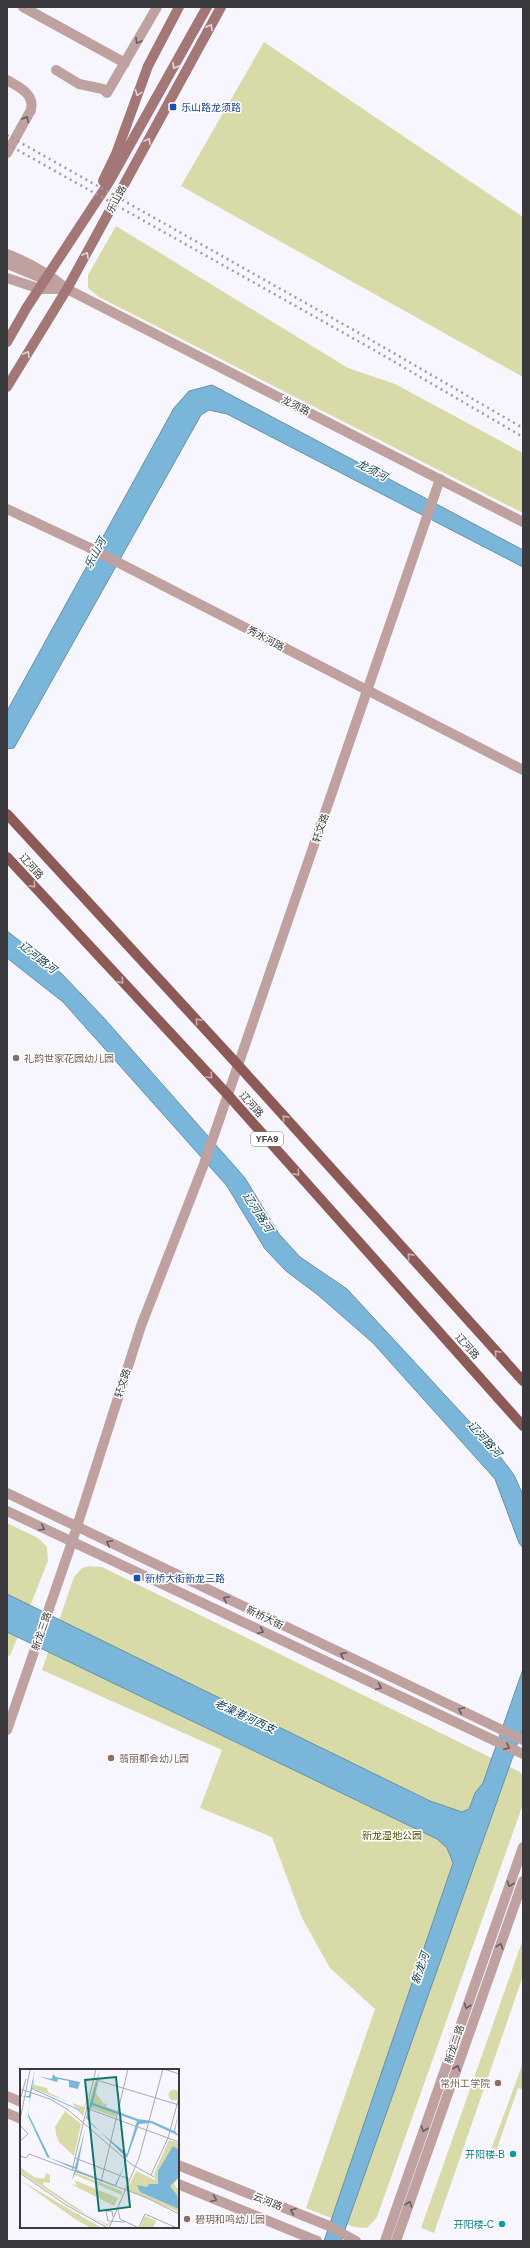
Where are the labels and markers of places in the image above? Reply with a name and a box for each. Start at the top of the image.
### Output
marker: 乐山路龙须路 [168,102,178,112]
place label: 乐山路龙须路 [181,102,241,113]
marker: 礼韵世家花园幼儿园 [11,1053,21,1063]
place label: 礼韵世家花园幼儿园 [24,1053,114,1064]
marker: 新桥大街新龙三路 [132,1573,142,1583]
place label: 新桥大街新龙三路 [145,1573,225,1584]
marker: 翡丽都会幼儿园 [106,1753,116,1763]
place label: 翡丽都会幼儿园 [119,1753,189,1764]
place label: 常州工学院 [440,2078,490,2089]
marker: 常州工学院 [493,2078,503,2088]
place label: 开阳楼-B [465,2149,505,2160]
marker: 开阳楼-B [508,2149,518,2159]
marker: 碧玥和鸣幼儿园 [182,2214,192,2224]
place label: 碧玥和鸣幼儿园 [195,2214,265,2225]
place label: 开阳楼-C [453,2219,494,2230]
marker: 开阳楼-C [497,2219,507,2229]

